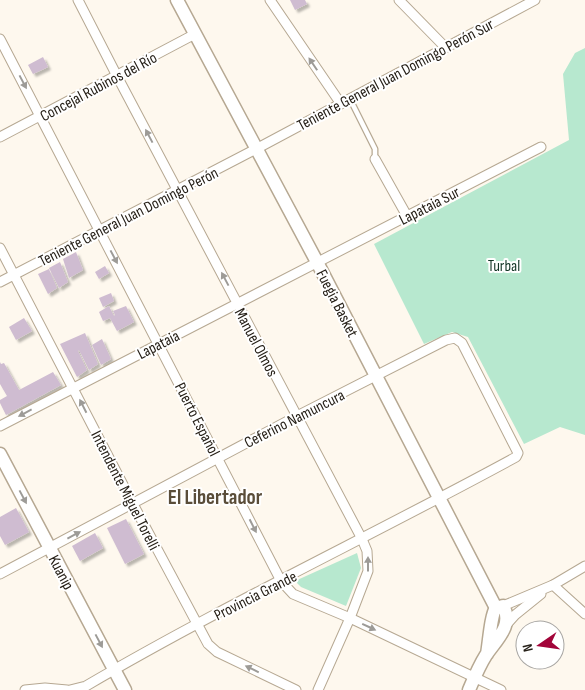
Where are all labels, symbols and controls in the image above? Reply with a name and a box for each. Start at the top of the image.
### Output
street label: Teniente General Juan Domingo Perón Sur [294,15,498,135]
street label: Concejal Rubinos del Río [37,49,160,126]
one-way arrow [309,57,318,70]
one-way arrow [19,75,27,89]
one-way arrow [145,128,153,143]
street label: Teniente General Juan Domingo Perón [36,164,222,271]
street label: Lapataia Sur [396,183,464,230]
one-way arrow [110,250,118,265]
park label: Turbal [488,257,520,276]
street label: Fuegia Basket [312,267,362,341]
one-way arrow [221,272,229,286]
street label: Manuel Olmos [230,305,282,380]
street label: Lapataia [134,327,183,364]
street label: Puerto Español [170,380,223,460]
street label: Ceferino Namuncura [241,386,348,453]
one-way arrow [79,399,87,413]
one-way arrow [18,409,32,417]
street label: Intendente Miguel Torelli [86,428,163,554]
district label: El Libertador [168,485,263,510]
one-way arrow [19,490,27,505]
one-way arrow [249,519,257,533]
one-way arrow [67,531,81,539]
street label: Kuanip [44,552,78,593]
one-way arrow [364,556,372,572]
street label: Provincia Grande [211,567,300,625]
north arrow [515,620,565,670]
one-way arrow [362,623,376,631]
one-way arrow [95,634,103,648]
text: N [519,642,537,653]
one-way arrow [245,665,259,673]

